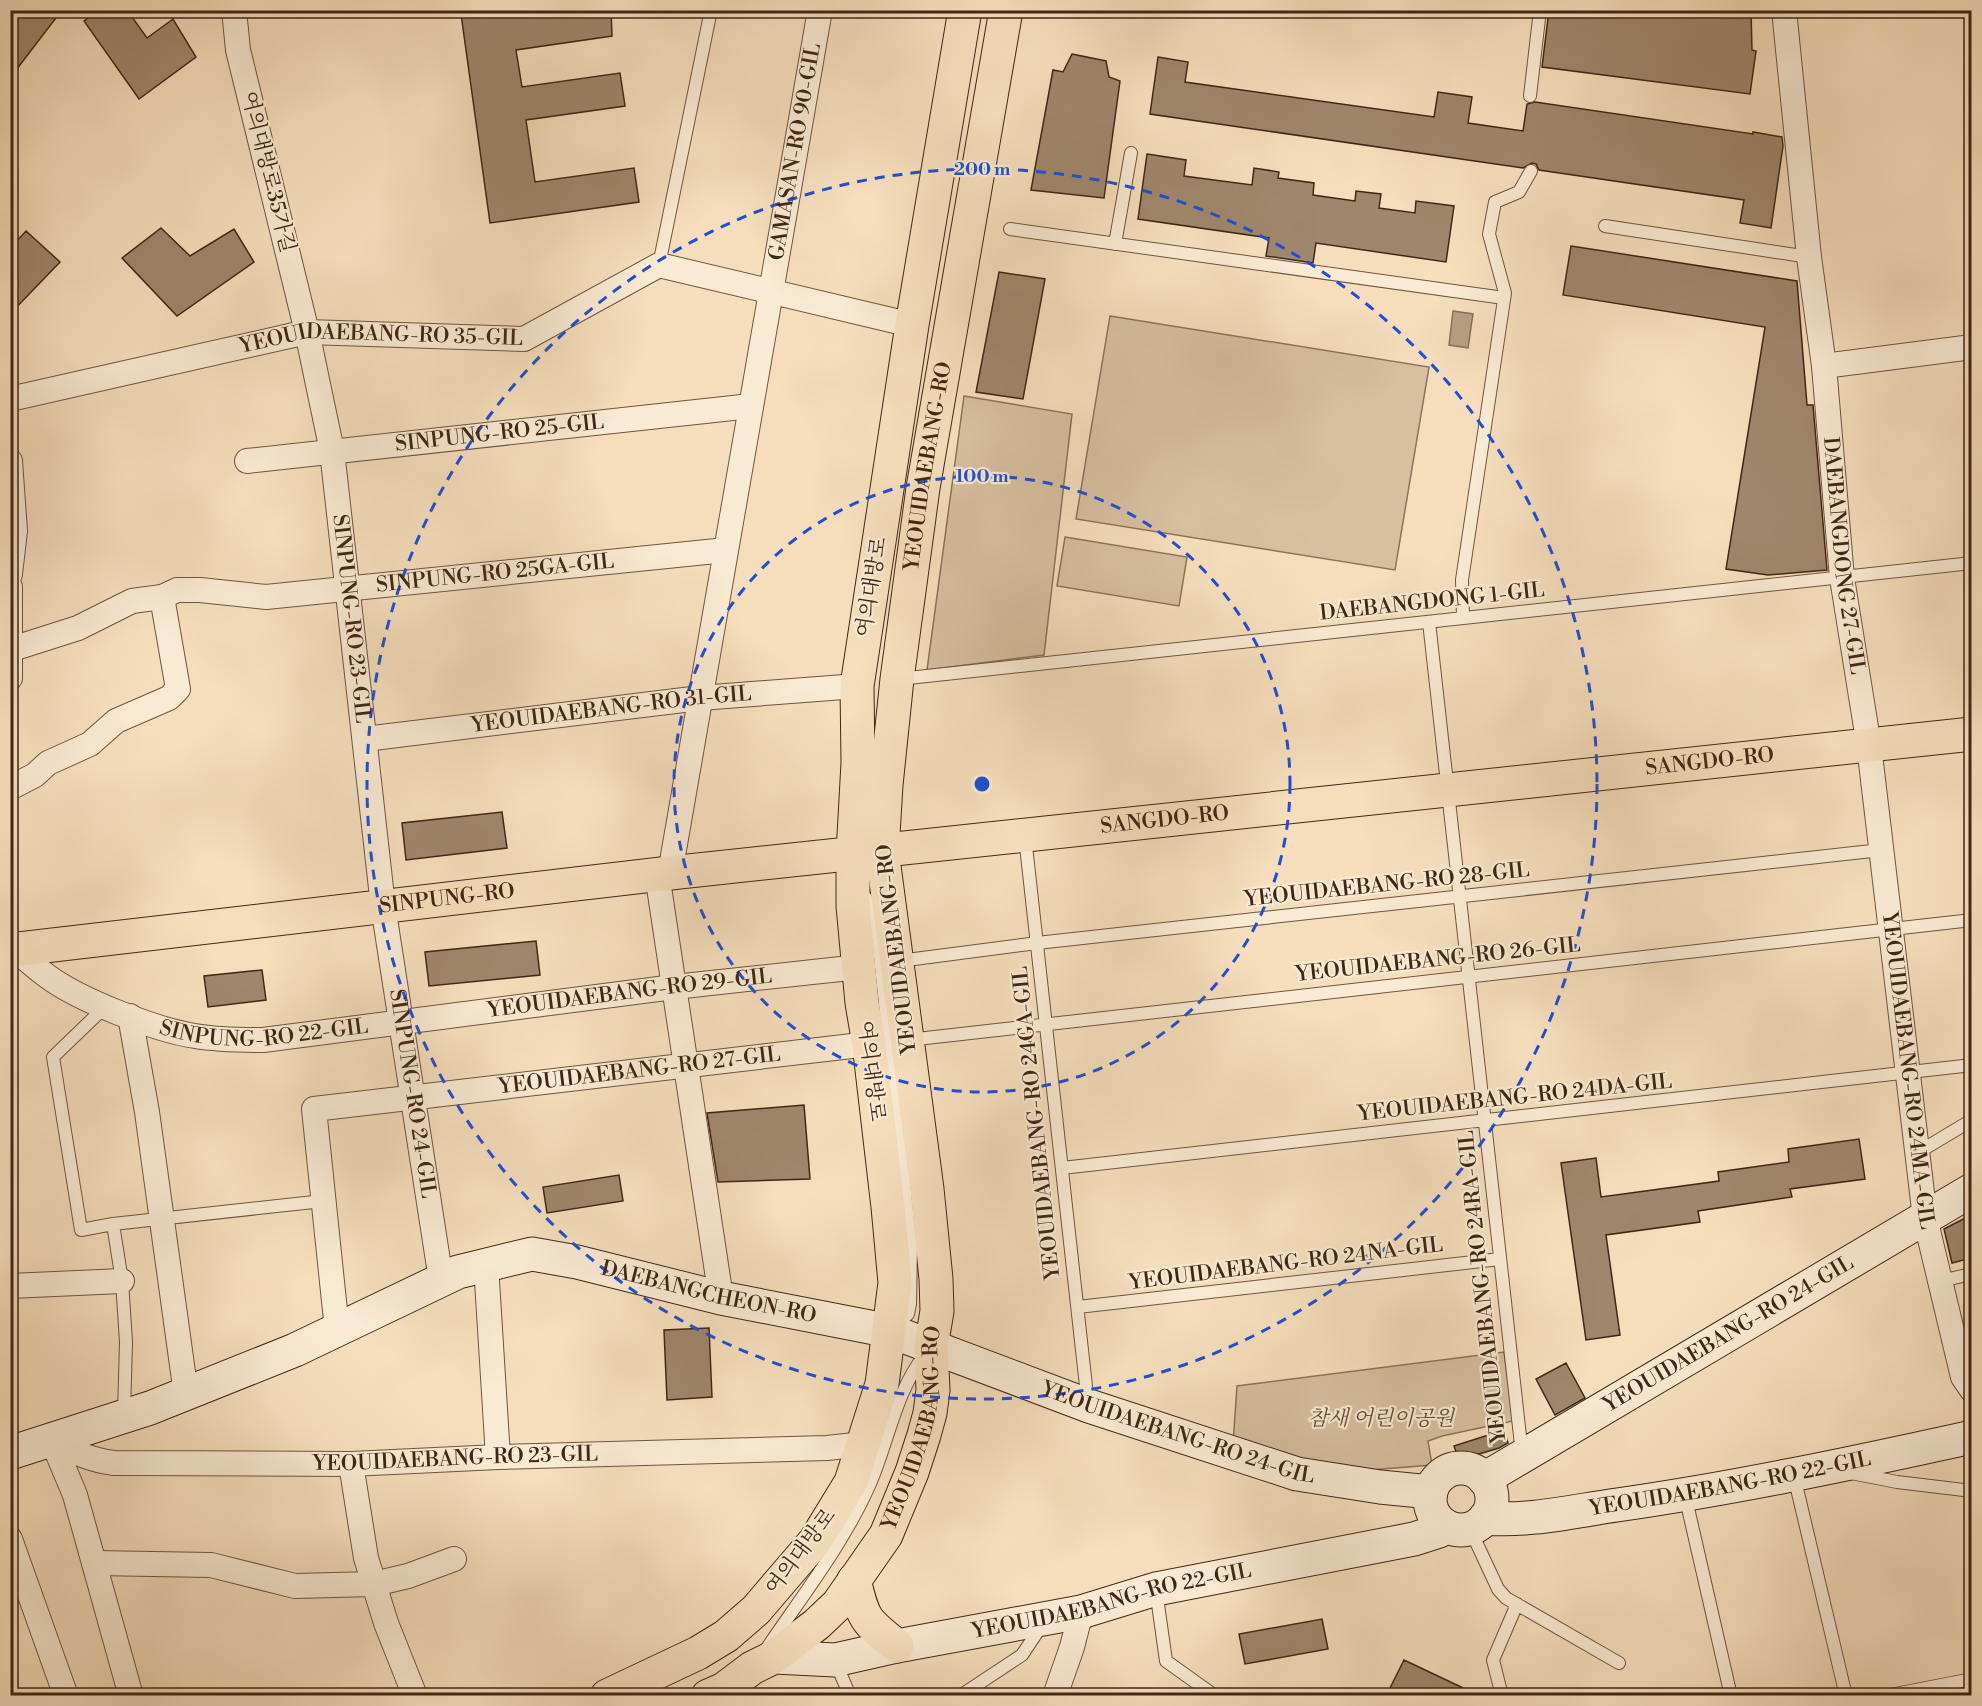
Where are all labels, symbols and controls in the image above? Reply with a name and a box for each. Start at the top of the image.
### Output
street label: GAMASAN-RO 90-GIL [764,41,827,262]
street label: 여의대방로35가길 [235,89,301,255]
text: 200 m [954,158,1011,181]
street label: YEOUIDAEBANG-RO 35-GIL [236,319,523,360]
street label: YEOUIDAEBANG-RO [899,360,958,573]
street label: SINPUNG-RO 25-GIL [394,409,605,458]
street label: DAEBANGDONG 27-GIL [1817,436,1870,676]
text: 100 m [955,465,1009,488]
street label: SINPUNG-RO 23-GIL [326,513,375,725]
street label: 여의대방로 [851,535,893,639]
street label: SINPUNG-RO 25GA-GIL [375,549,615,599]
street label: DAEBANGDONG 1-GIL [1318,577,1546,627]
street label: YEOUIDAEBANG-RO 31-GIL [469,681,752,739]
street label: SANGDO-RO [1644,742,1775,782]
centre of rings [972,774,992,794]
street label: SANGDO-RO [1099,800,1230,840]
street label: YEOUIDAEBANG-RO [871,843,923,1056]
street label: YEOUIDAEBANG-RO 28-GIL [1242,857,1531,913]
street label: SINPUNG-RO [378,878,516,920]
street label: YEOUIDAEBANG-RO 24MA-GIL [1876,909,1940,1232]
street label: YEOUIDAEBANG-RO 26-GIL [1293,932,1582,988]
street label: YEOUIDAEBANG-RO 29-GIL [485,963,773,1024]
street label: YEOUIDAEBANG-RO 24GA-GIL [1008,965,1067,1282]
street label: SINPUNG-RO 24-GIL [383,987,441,1200]
street label: SINPUNG-RO 22-GIL [156,1014,370,1053]
street label: 여의대방로 [852,1019,890,1123]
street label: YEOUIDAEBANG-RO 27-GIL [496,1041,782,1100]
street label: YEOUIDAEBANG-RO 24DA-GIL [1356,1069,1673,1128]
street label: YEOUIDAEBANG-RO 24RA-GIL [1454,1129,1512,1446]
street label: YEOUIDAEBANG-RO 24NA-GIL [1127,1232,1445,1296]
street label: YEOUIDAEBANG-RO 24-GIL [1598,1250,1858,1419]
street label: DAEBANGCHEON-RO [598,1255,819,1329]
street label: YEOUIDAEBANG-RO [876,1324,947,1535]
street label: YEOUIDAEBANG-RO 24-GIL [1036,1376,1316,1490]
park label: 참새 어린이공원 [1308,1406,1456,1432]
street label: YEOUIDAEBANG-RO 23-GIL [312,1441,598,1477]
street label: YEOUIDAEBANG-RO 22-GIL [1587,1446,1874,1522]
street label: 여의대방로 [760,1504,842,1600]
street label: YEOUIDAEBANG-RO 22-GIL [969,1558,1254,1645]

